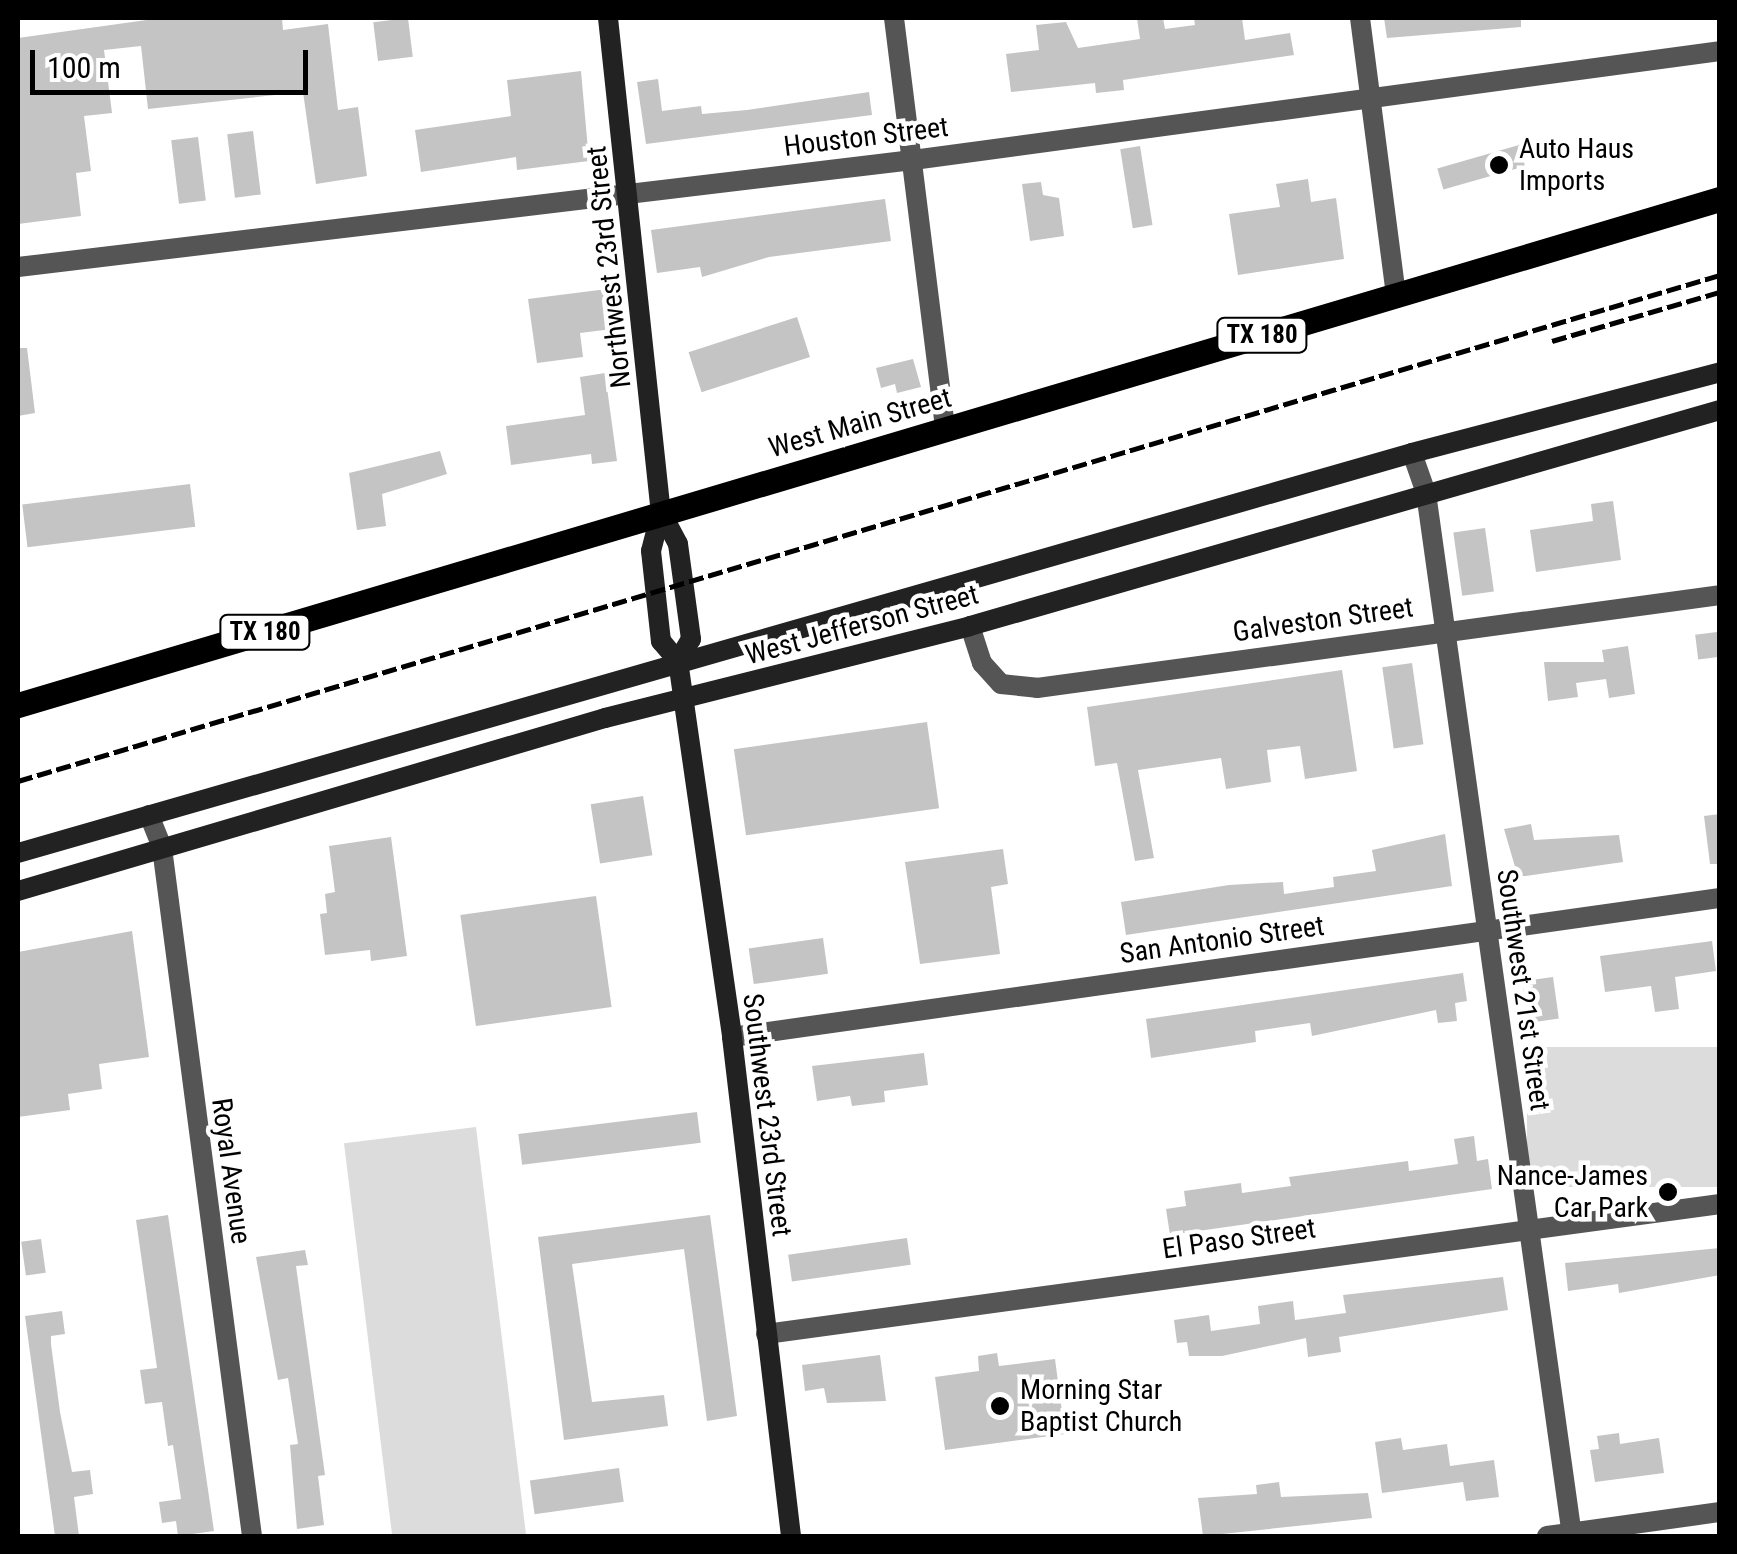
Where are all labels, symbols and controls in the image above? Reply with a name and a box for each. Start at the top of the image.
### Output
scale bar [35,30,312,92]
text: 100 m [47,50,121,85]
street label: Houston Street [782,110,950,164]
place label: Auto Haus Imports [1519,132,1634,198]
street label: Northwest 23rd Street [580,144,638,390]
marker: Auto Haus Imports [1488,154,1510,176]
road number: TX 180 [1214,315,1310,355]
street label: West Main Street [765,381,955,465]
street label: West Jefferson Street [742,578,982,672]
street label: Galveston Street [1231,591,1415,649]
road number: TX 180 [218,612,312,652]
street label: Southwest 21st Street [1489,867,1557,1113]
street label: San Antonio Street [1118,909,1326,971]
street label: Southwest 23rd Street [735,992,799,1238]
street label: Royal Avenue [204,1096,258,1246]
place label: Nance-James Car Park [1497,1159,1648,1225]
marker: Nance-James Car Park [1657,1181,1679,1203]
street label: El Paso Street [1160,1212,1318,1266]
place label: Morning Star Baptist Church [1020,1373,1182,1439]
marker: Morning Star Baptist Church [989,1395,1011,1417]

